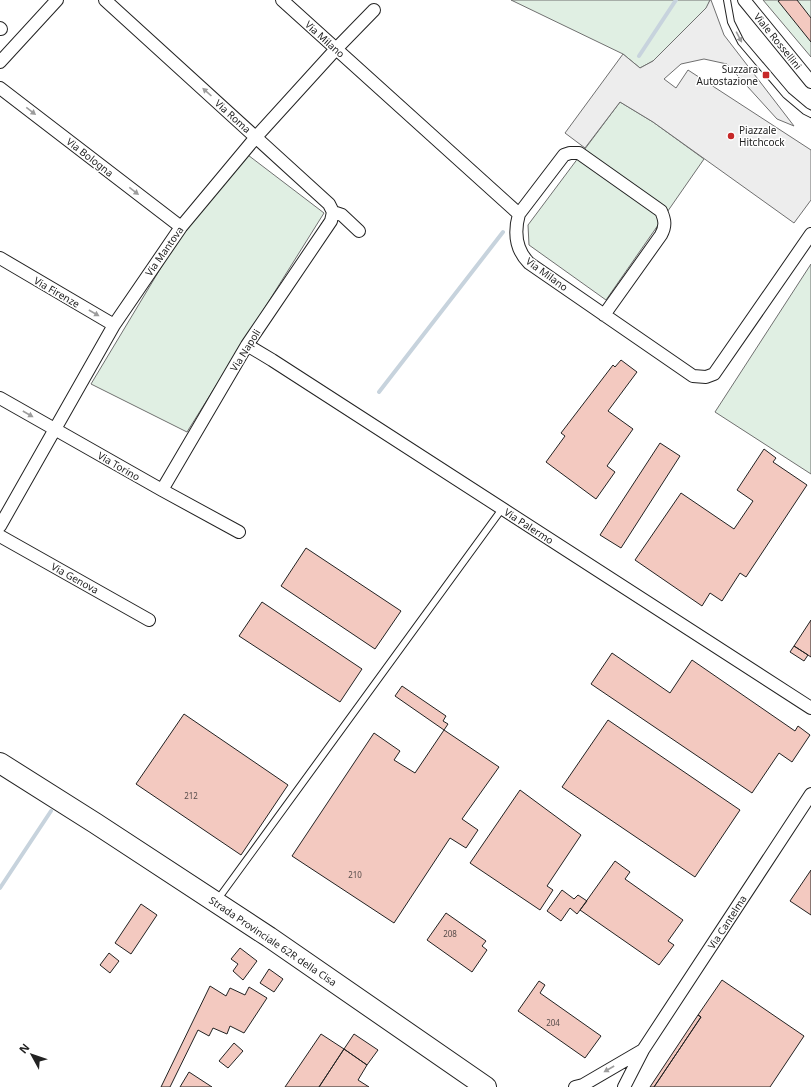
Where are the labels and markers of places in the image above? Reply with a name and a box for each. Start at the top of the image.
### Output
place label: Suzzara Autostazione [697,62,758,88]
marker: Suzzara Autostazione [761,70,771,80]
place label: Piazzale Hitchcock [739,123,785,149]
marker: Piazzale Hitchcock [726,131,736,141]

